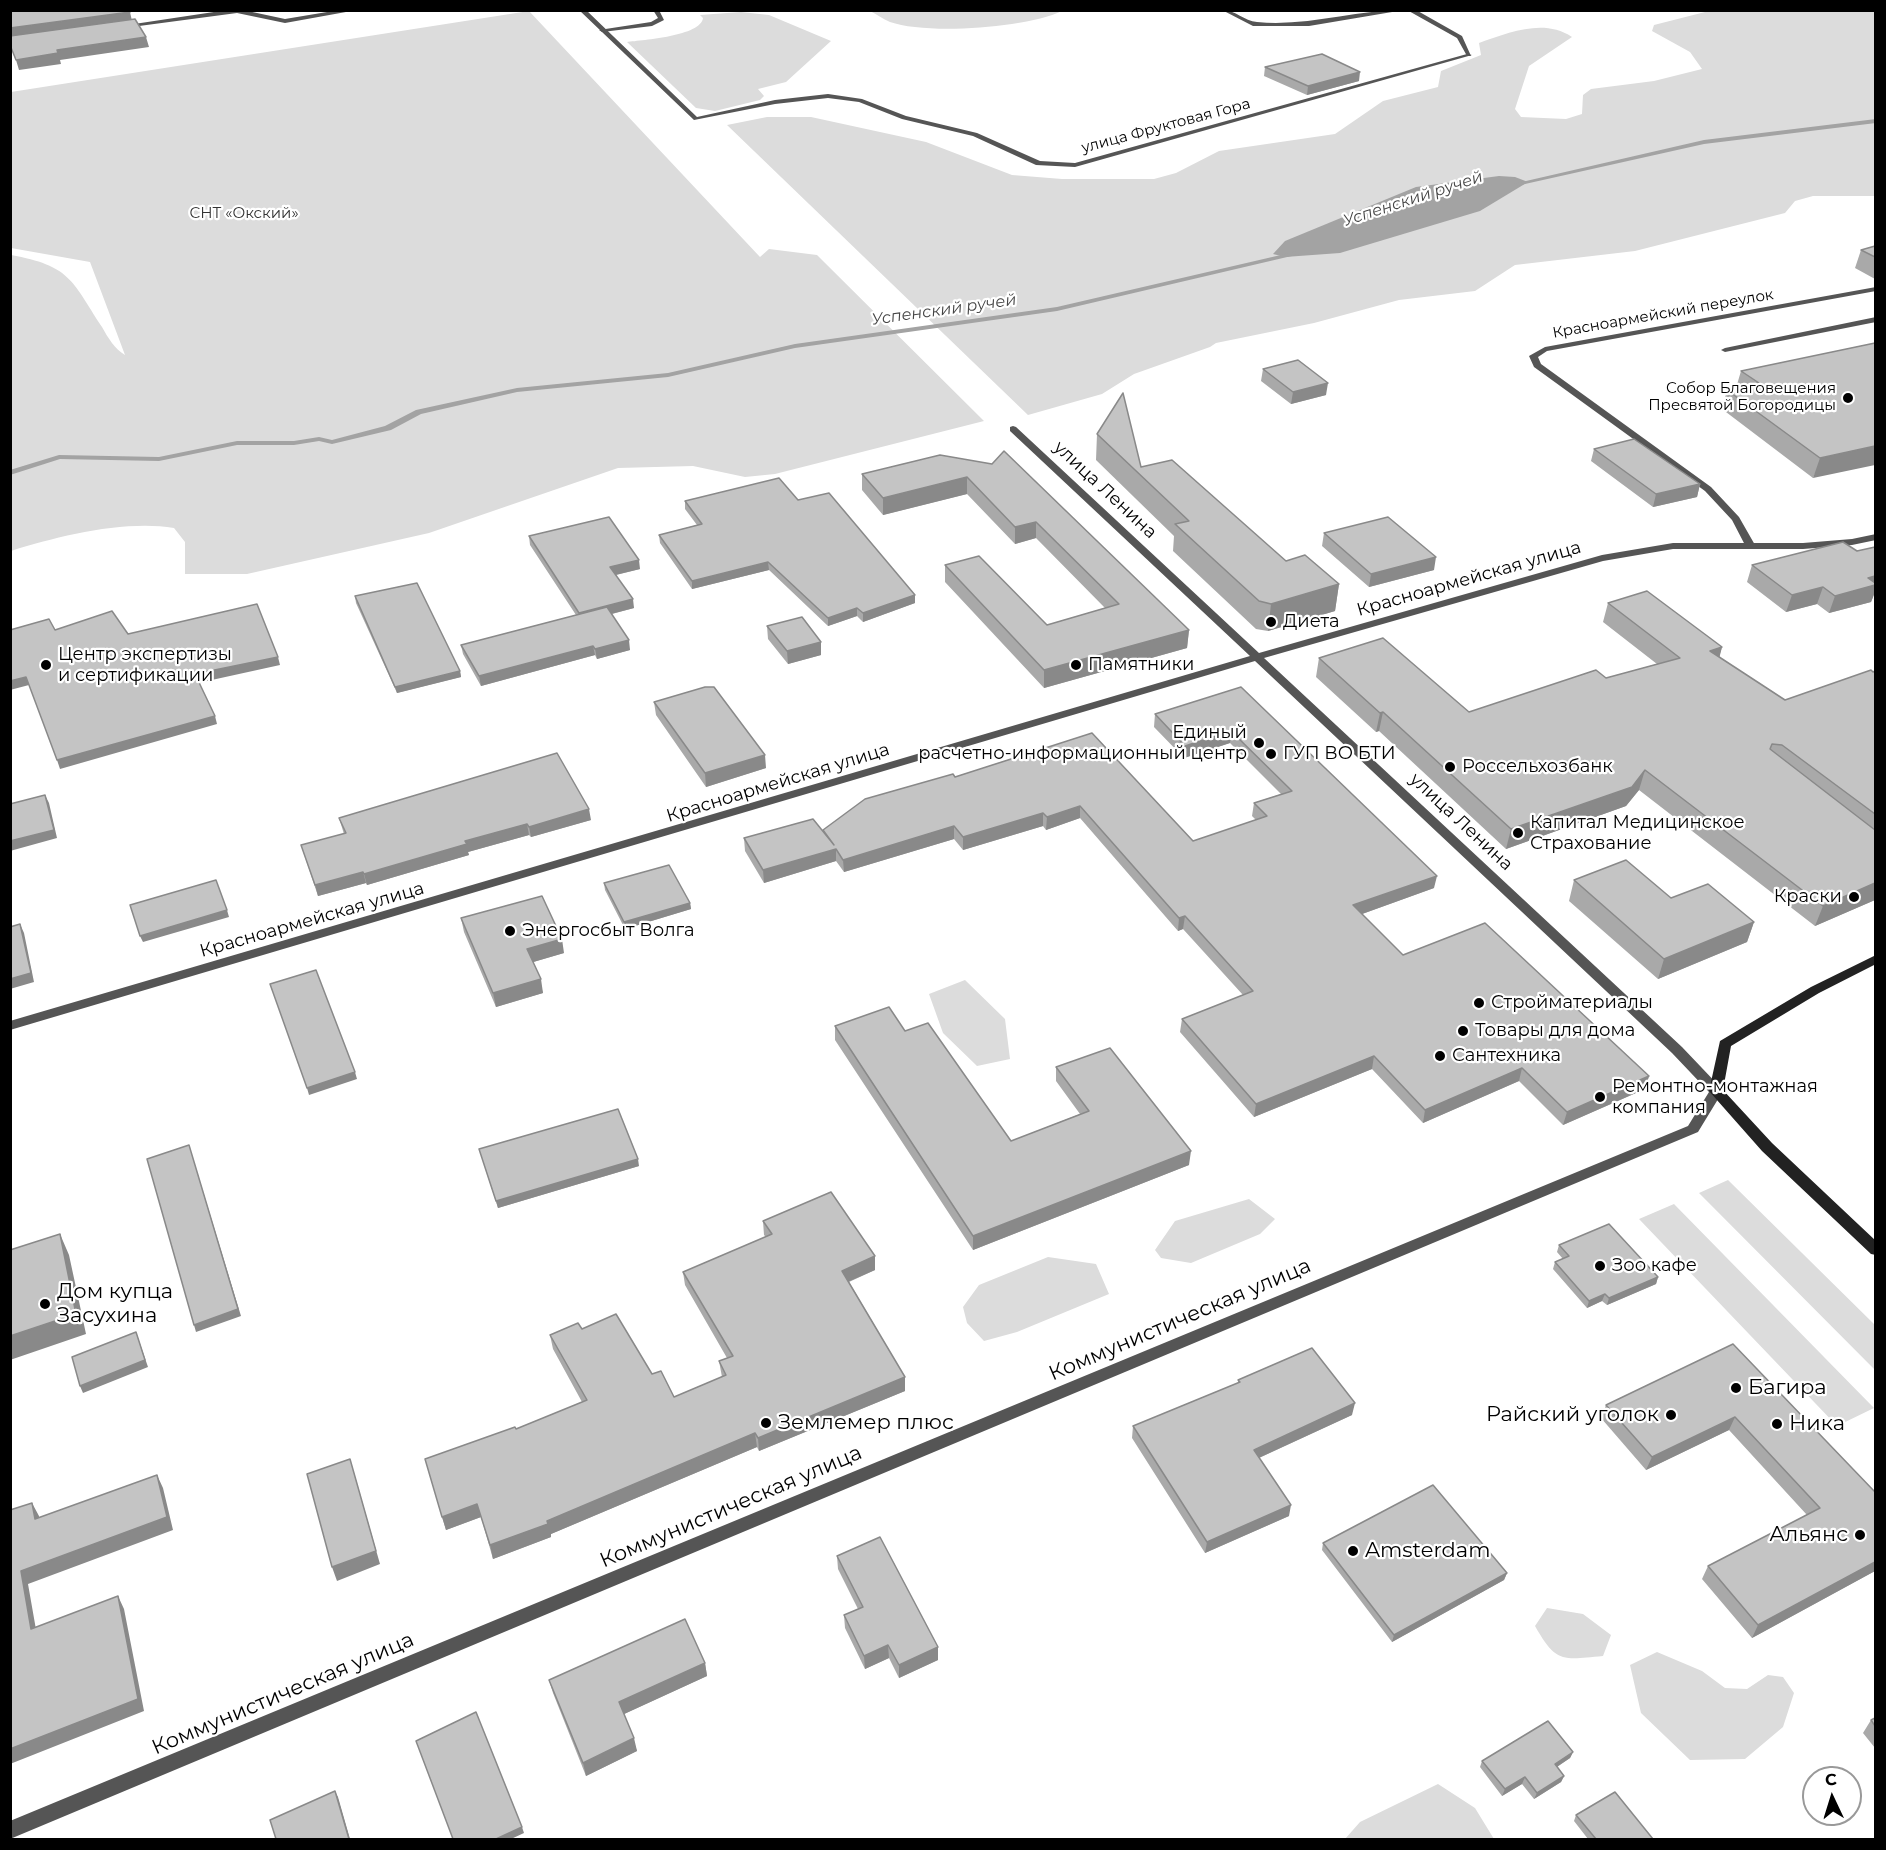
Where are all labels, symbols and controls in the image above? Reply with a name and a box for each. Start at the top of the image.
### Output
street label: улица Фруктовая Гора [1080,95,1252,157]
water label: Успенский ручей [1341,167,1485,231]
park label: СНТ «Окский» [189,205,299,223]
street label: Красноармейский переулок [1551,286,1775,342]
water label: Успенский ручей [871,290,1017,330]
place label: Собор Благовещения Пресвятой Богородицы [1648,380,1836,415]
marker: Собор Благовещения Пресвятой Богородицы [1841,391,1855,405]
street label: улица Ленина [1049,437,1161,543]
street label: Красноармейская улица [1354,537,1584,621]
place label: Диета [1283,611,1339,633]
marker: Диета [1264,615,1278,629]
place label: Центр экспертизы и сертификации [58,644,232,686]
place label: Памятники [1088,654,1194,676]
marker: Центр экспертизы и сертификации [39,658,53,672]
marker: Памятники [1069,658,1083,672]
place label: Единый расчетно-информационный центр [918,722,1247,764]
marker: Единый расчетно-информационный центр [1252,736,1266,750]
street label: Красноармейская улица [664,739,892,827]
place label: ГУП ВО БТИ [1283,743,1396,765]
marker: ГУП ВО БТИ [1264,747,1278,761]
place label: Россельхозбанк [1462,756,1613,778]
marker: Россельхозбанк [1443,760,1457,774]
street label: улица Ленина [1405,769,1517,875]
place label: Капитал Медицинское Страхование [1530,812,1745,854]
marker: Капитал Медицинское Страхование [1511,826,1525,840]
street label: Красноармейская улица [197,878,427,962]
place label: Краски [1774,886,1842,908]
marker: Краски [1847,890,1861,904]
place label: Энергосбыт Волга [522,920,695,942]
marker: Энергосбыт Волга [503,924,517,938]
place label: Стройматериалы [1491,992,1653,1014]
marker: Стройматериалы [1472,996,1486,1010]
place label: Товары для дома [1475,1020,1635,1042]
marker: Товары для дома [1456,1024,1470,1038]
place label: Сантехника [1452,1045,1561,1067]
marker: Сантехника [1433,1049,1447,1063]
place label: Ремонтно-монтажная компания [1612,1076,1818,1118]
marker: Ремонтно-монтажная компания [1593,1090,1607,1104]
street label: Коммунистическая улица [1045,1253,1315,1387]
place label: Зоо кафе [1612,1255,1697,1277]
marker: Зоо кафе [1593,1259,1607,1273]
place label: Дом купца Засухина [57,1279,173,1329]
marker: Дом купца Засухина [38,1297,52,1311]
place label: Багира [1748,1375,1826,1401]
marker: Багира [1729,1381,1743,1395]
place label: Райский уголок [1486,1402,1659,1428]
marker: Райский уголок [1664,1408,1678,1422]
place label: Землемер плюс [778,1410,954,1436]
place label: Ника [1789,1411,1845,1437]
marker: Землемер плюс [759,1416,773,1430]
marker: Ника [1770,1417,1784,1431]
street label: Коммунистическая улица [596,1440,866,1574]
place label: Альянс [1769,1522,1848,1548]
marker: Альянс [1853,1528,1867,1542]
place label: Amsterdam [1365,1538,1490,1564]
marker: Amsterdam [1346,1544,1360,1558]
street label: Коммунистическая улица [148,1627,418,1761]
north arrow [1802,1766,1862,1826]
text: С [1824,1770,1837,1789]

